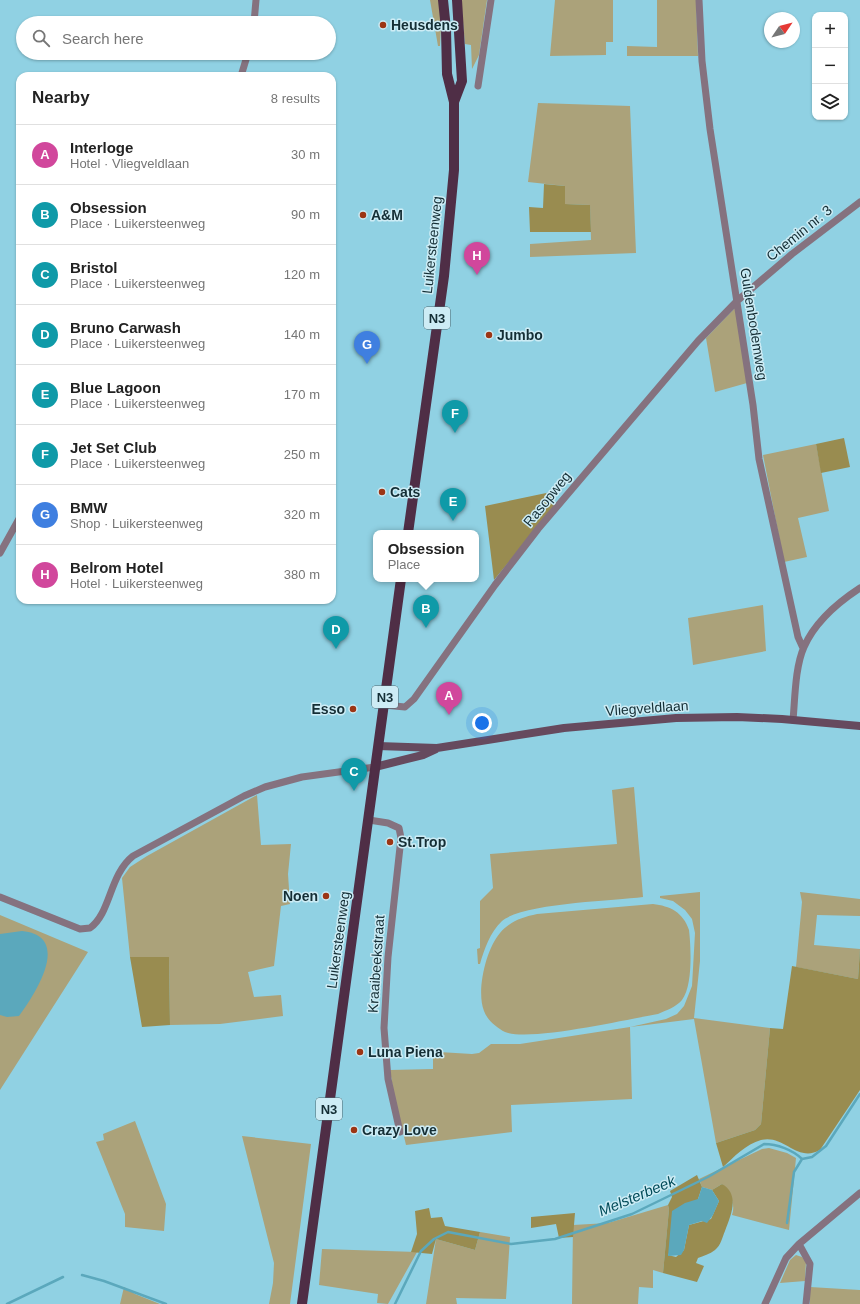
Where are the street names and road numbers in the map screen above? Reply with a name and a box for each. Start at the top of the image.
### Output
street label: Luikersteenweg [419,195,445,295]
street label: Chemin nr. 3 [763,202,835,264]
street label: Guldenbodemweg [737,267,771,381]
road number: N3 [424,307,450,329]
street label: Rasopweg [520,468,574,530]
road number: N3 [372,686,398,708]
street label: Vliegveldlaan [605,697,689,719]
street label: Luikersteenweg [323,890,353,990]
street label: Kraaibeekstraat [365,914,387,1013]
road number: N3 [316,1098,342,1120]

